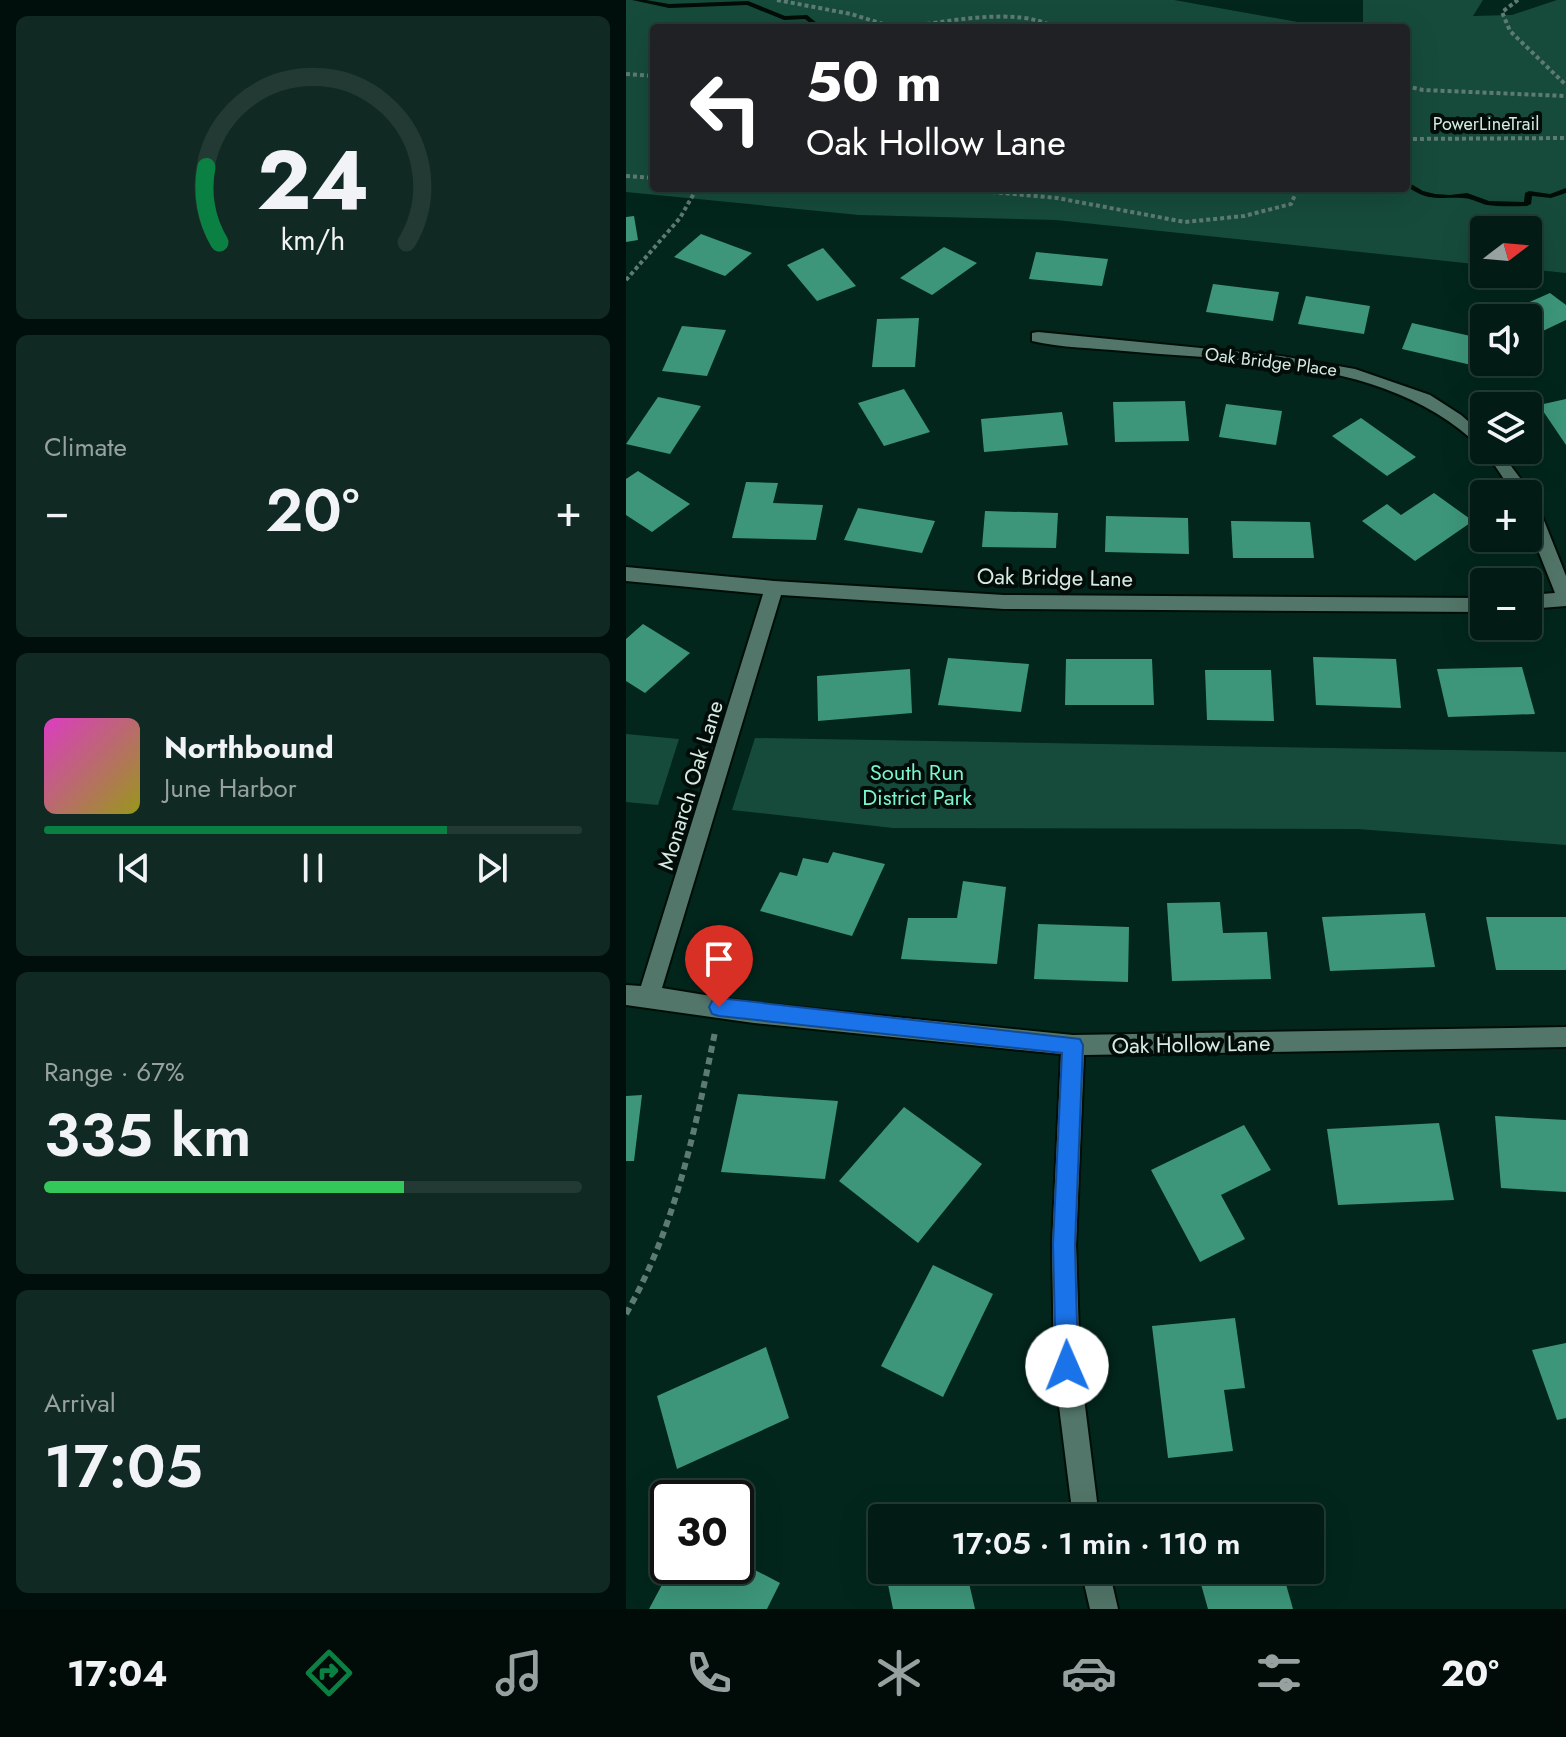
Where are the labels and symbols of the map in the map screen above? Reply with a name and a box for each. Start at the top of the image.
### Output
street label: PowerLineTrail [1433,111,1539,137]
north arrow [1470,216,1542,288]
street label: Oak Bridge Place [1203,341,1339,383]
street label: Oak Bridge Lane [977,560,1133,594]
street label: Monarch Oak Lane [649,696,731,874]
park label: South Run District Park [862,756,972,813]
pin [685,925,753,1007]
street label: Oak Hollow Lane [1111,1027,1271,1061]
position arrow [1025,1324,1109,1408]
speed limit sign: 30 [650,1480,754,1584]

